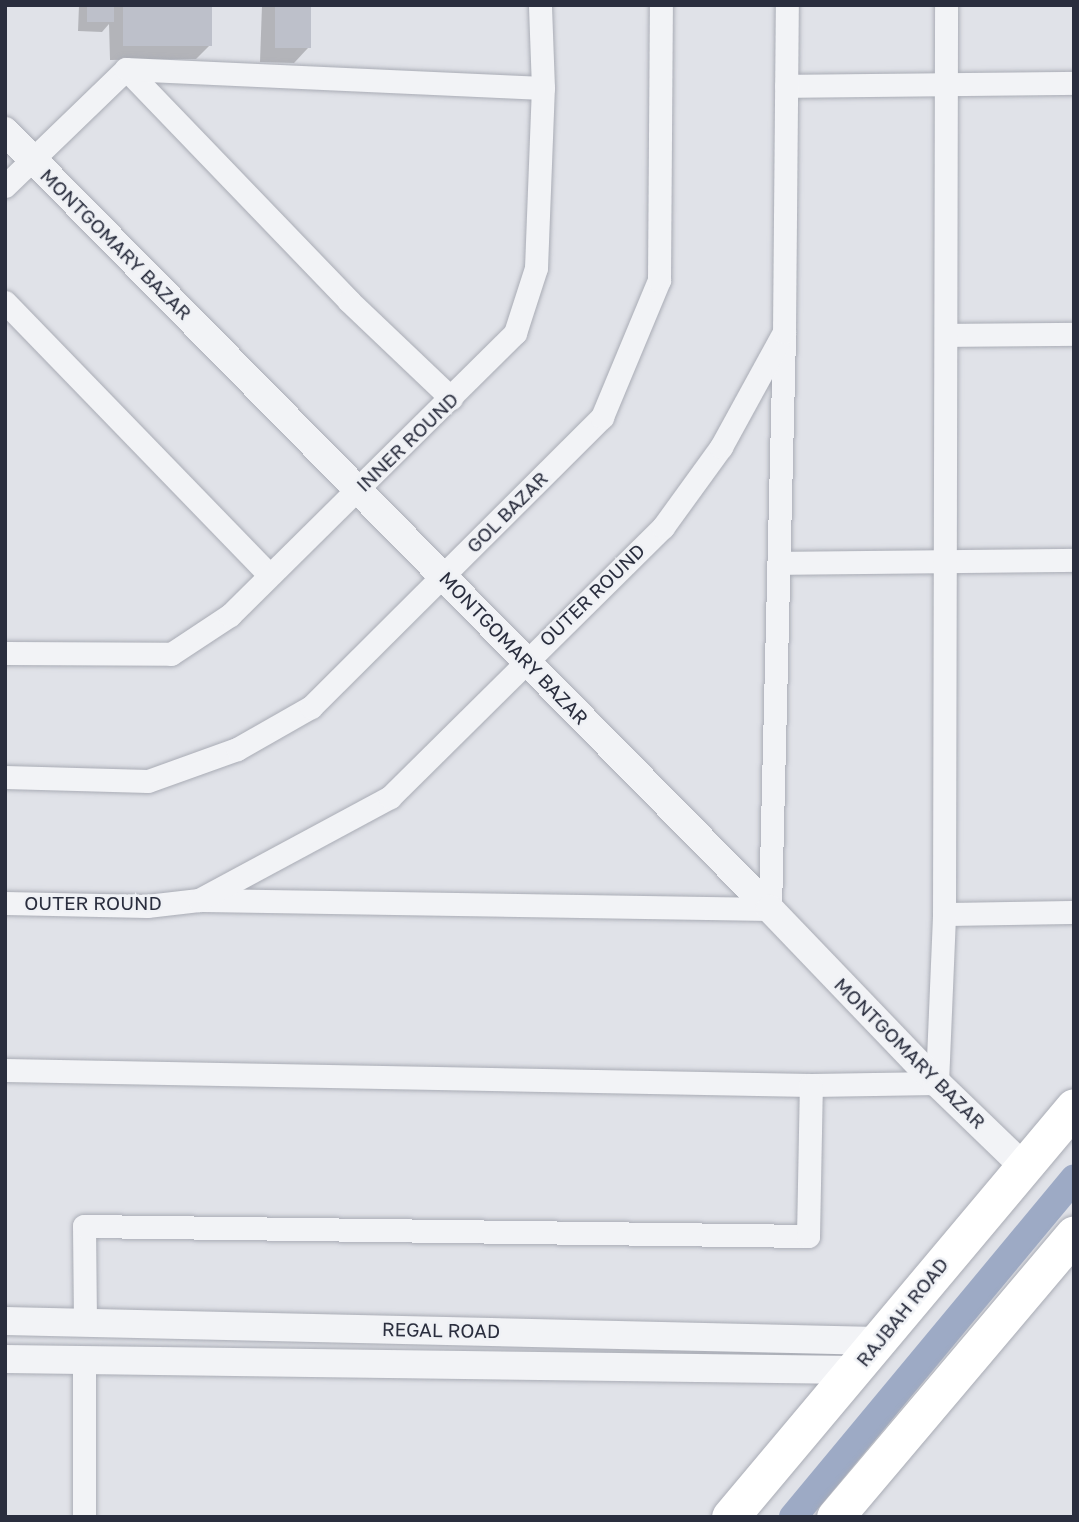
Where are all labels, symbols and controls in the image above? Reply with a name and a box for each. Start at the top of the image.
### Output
street label: MONTGOMARY BAZAR [36,164,196,324]
street label: INNER ROUND [351,388,463,496]
street label: GOL BAZAR [462,467,552,557]
street label: OUTER ROUND [535,539,649,651]
street label: MONTGOMARY BAZAR [435,567,593,729]
street label: OUTER ROUND [24,892,162,914]
street label: MONTGOMARY BAZAR [830,973,990,1133]
street label: RAJBAH ROAD [851,1253,953,1371]
street label: REGAL ROAD [382,1318,500,1342]

